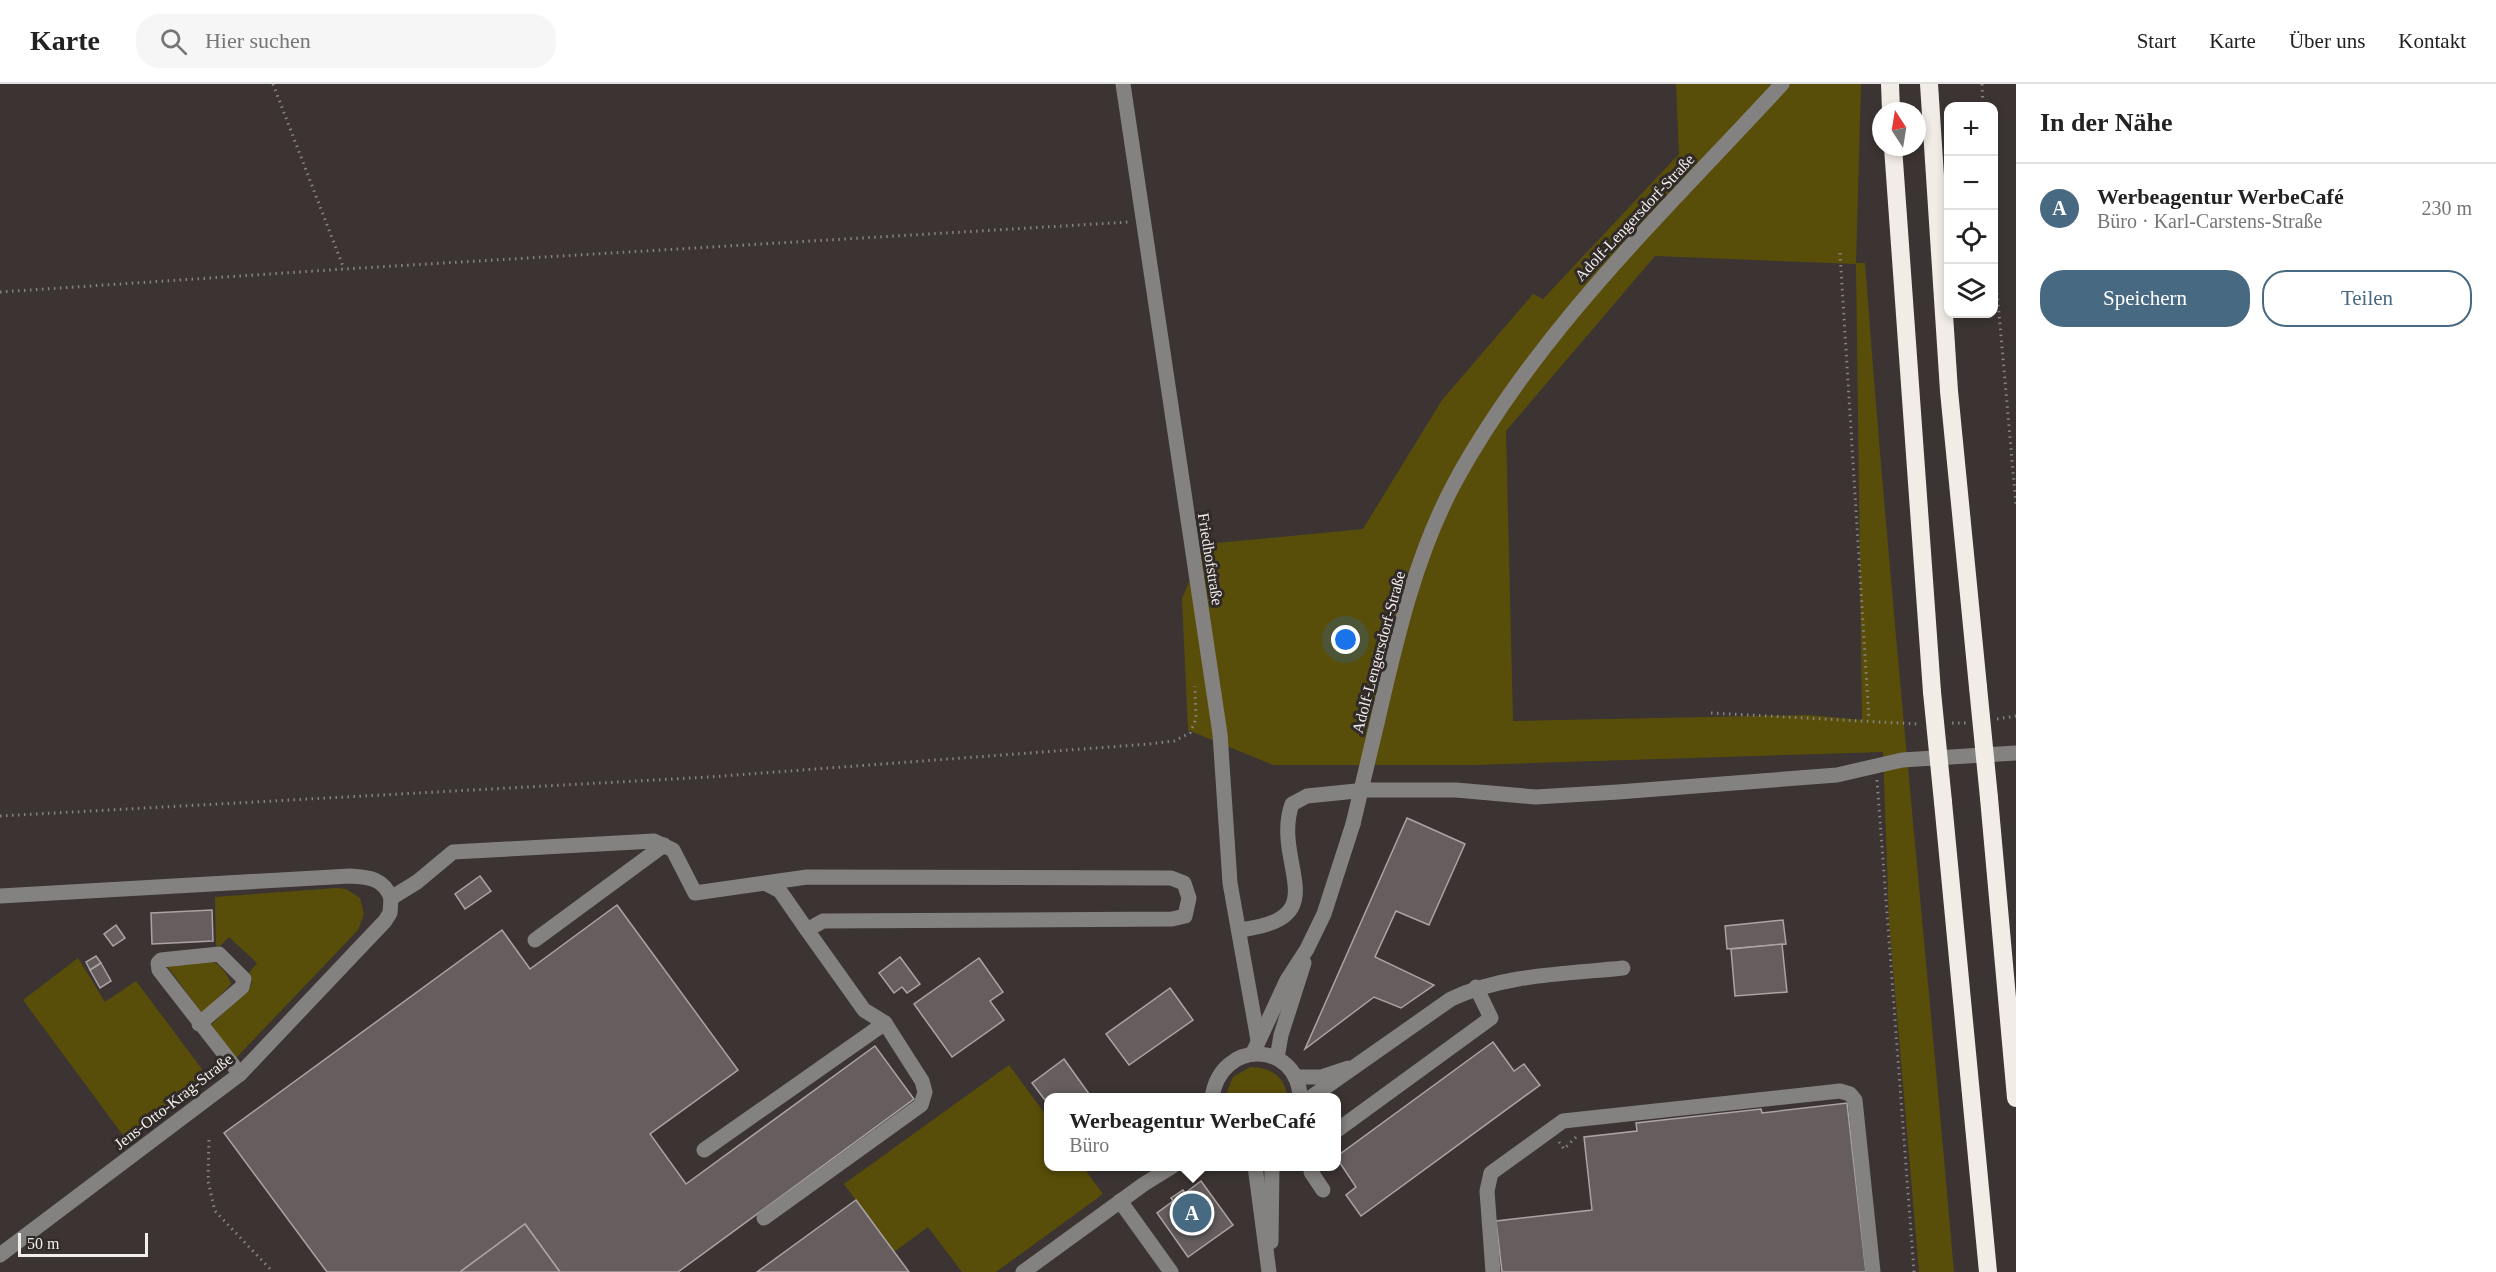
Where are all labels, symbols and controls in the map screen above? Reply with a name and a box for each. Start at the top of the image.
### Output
search box [136,14,556,68]
text: Karte [30,25,100,56]
icon: search [157,25,190,58]
text: Hier suchen [205,28,311,53]
text: Start [2137,29,2176,53]
text: Karte [2209,29,2256,53]
text: Über uns [2289,29,2365,53]
text: Kontakt [2398,29,2466,53]
north arrow [1872,102,1926,156]
map controls [1944,102,1998,318]
button: + [1944,102,1998,156]
text: In der Nähe [2040,108,2172,137]
street label: Adolf-Lengersdorf-Straße [1571,150,1698,285]
button: − [1944,156,1998,210]
text: Werbeagentur WerbeCafé [2097,184,2344,209]
text: A [2052,197,2067,219]
text: 230 m [2421,197,2472,219]
button: locate [1944,210,1998,264]
text: Büro · Karl-Carstens-Straße [2097,210,2323,232]
button: layers [1944,264,1998,318]
button: Speichern [2040,270,2250,327]
button: Teilen [2262,270,2472,327]
street label: Friedhofstraße [1195,512,1226,606]
street label: Adolf-Lengersdorf-Straße [1349,569,1409,735]
your location [1331,625,1360,654]
street label: Jens-Otto-Krag-Straße [111,1050,236,1153]
popup [1044,1093,1341,1171]
text: Werbeagentur WerbeCafé [1069,1108,1316,1133]
text: Büro [1069,1134,1109,1156]
pin: A [1172,1190,1212,1236]
scale bar [18,1230,148,1258]
text: 50 m [27,1235,59,1252]

